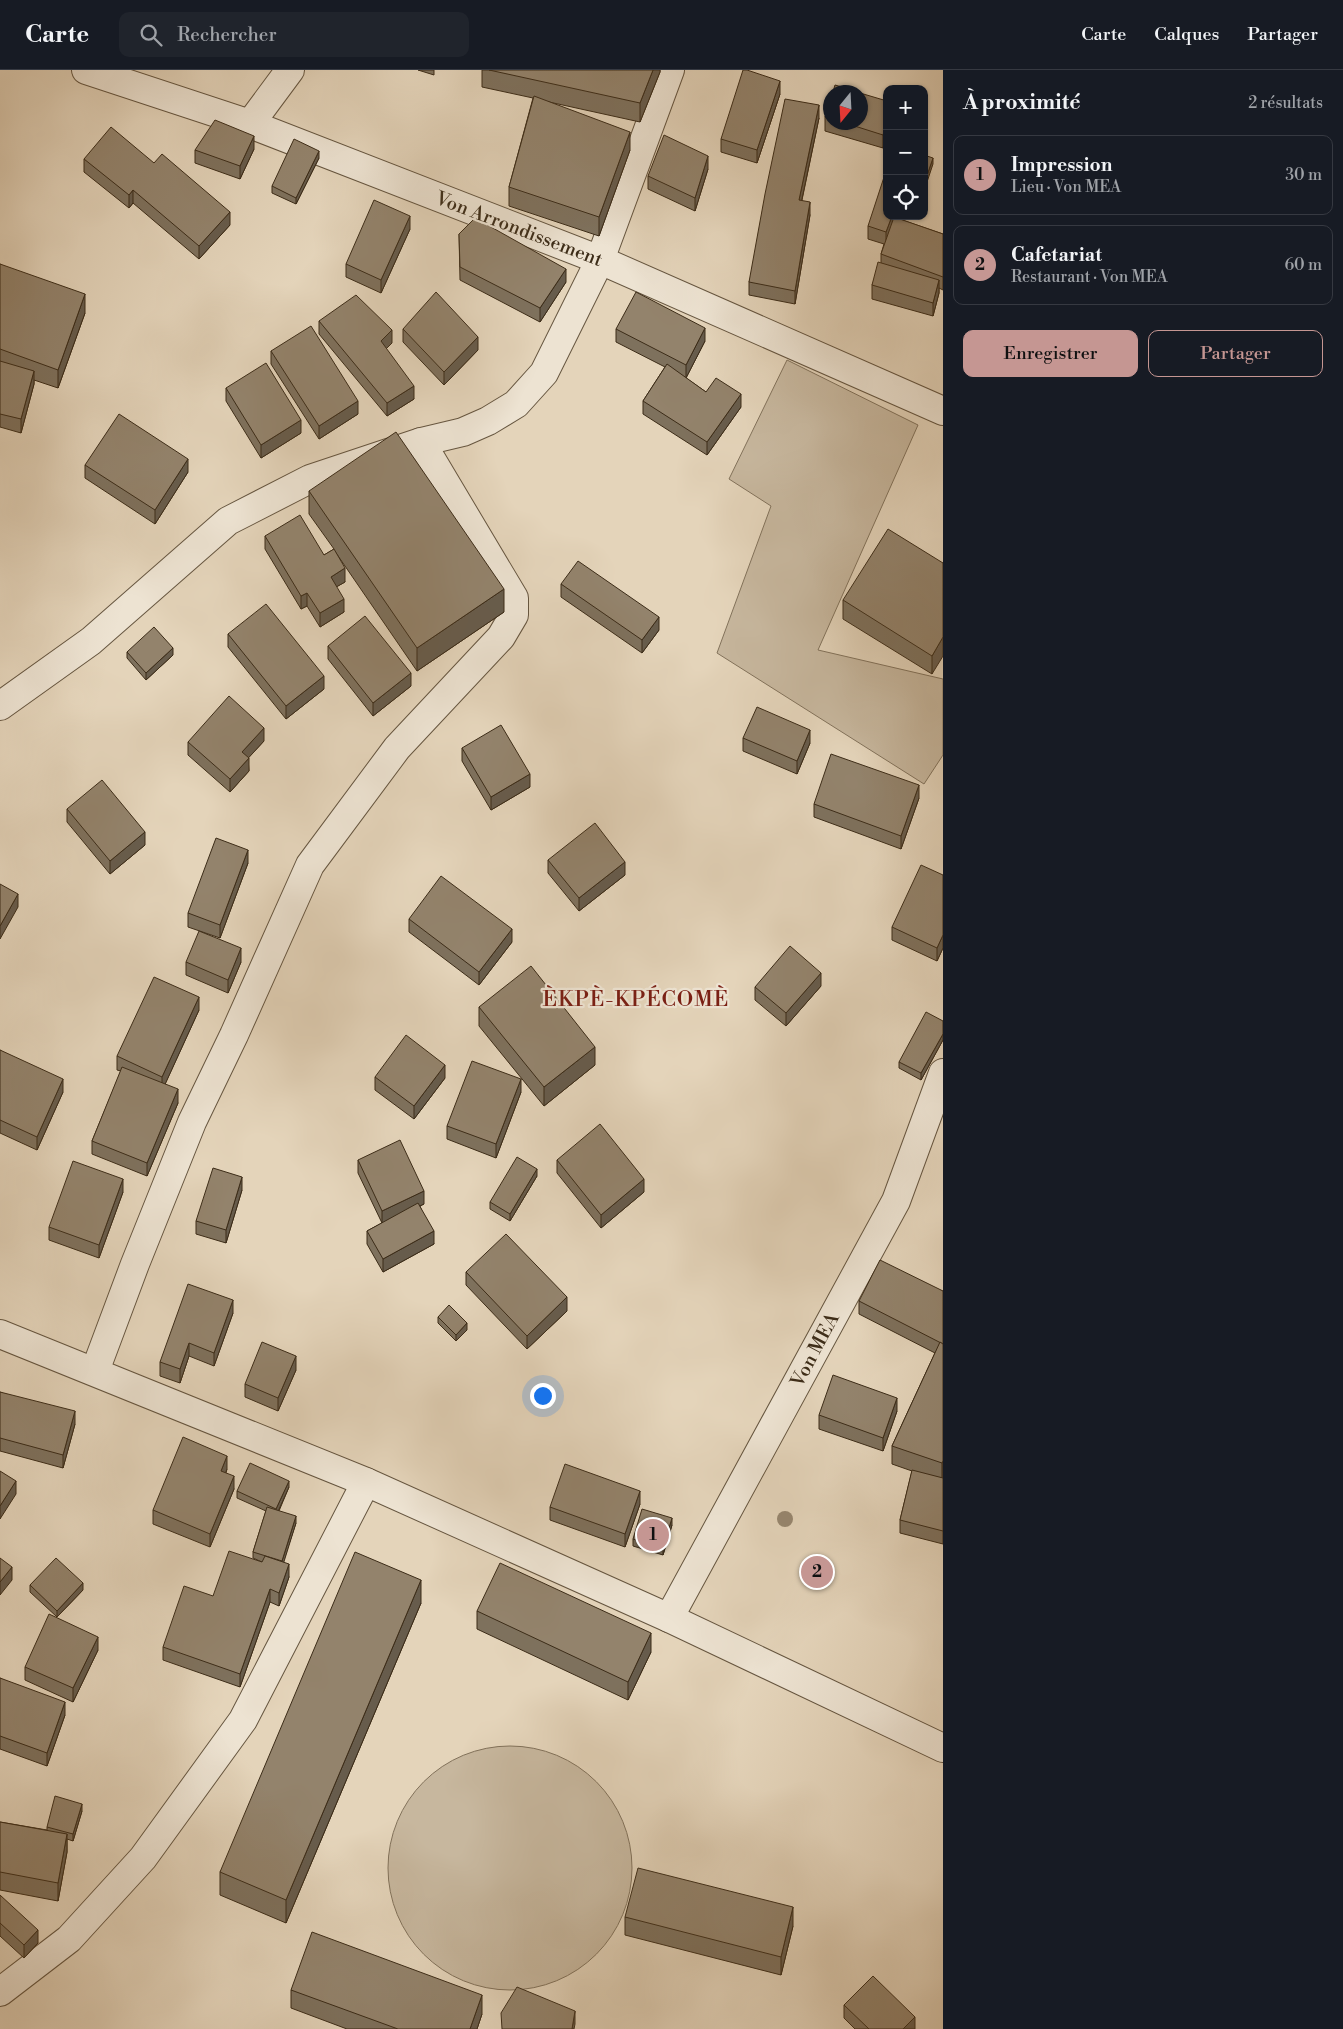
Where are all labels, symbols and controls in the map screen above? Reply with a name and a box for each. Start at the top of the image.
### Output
search box [119,12,469,57]
text: Carte [25,20,89,50]
icon: search [137,21,165,49]
text: Rechercher [177,23,277,47]
text: Carte [1081,23,1126,46]
text: Calques [1154,23,1219,46]
text: Partager [1247,23,1318,46]
north arrow [823,85,868,130]
map controls [883,85,928,220]
button: + [883,85,928,130]
text: À proximité [963,90,1080,116]
text: 2 résultats [1248,93,1323,113]
button: − [883,130,928,175]
text: Impression [1011,153,1112,177]
text: 1 [976,165,984,185]
text: 30 m [1285,165,1322,185]
button: locate [883,175,928,220]
text: Lieu · Von MEA [1011,177,1121,197]
street label: Von Arrondissement [431,186,606,272]
text: Cafetariat [1011,243,1102,267]
text: 2 [975,255,985,275]
text: 60 m [1284,255,1322,275]
text: Restaurant · Von MEA [1011,267,1168,287]
button: Enregistrer [963,330,1138,377]
button: Partager [1148,330,1323,377]
district label: ÈKPÈ-KPÉCOMÈ [543,985,729,1013]
street label: Von MEA [785,1308,845,1392]
your location [530,1383,556,1409]
pin: 1 [637,1516,669,1554]
pin: 2 [801,1553,833,1591]

